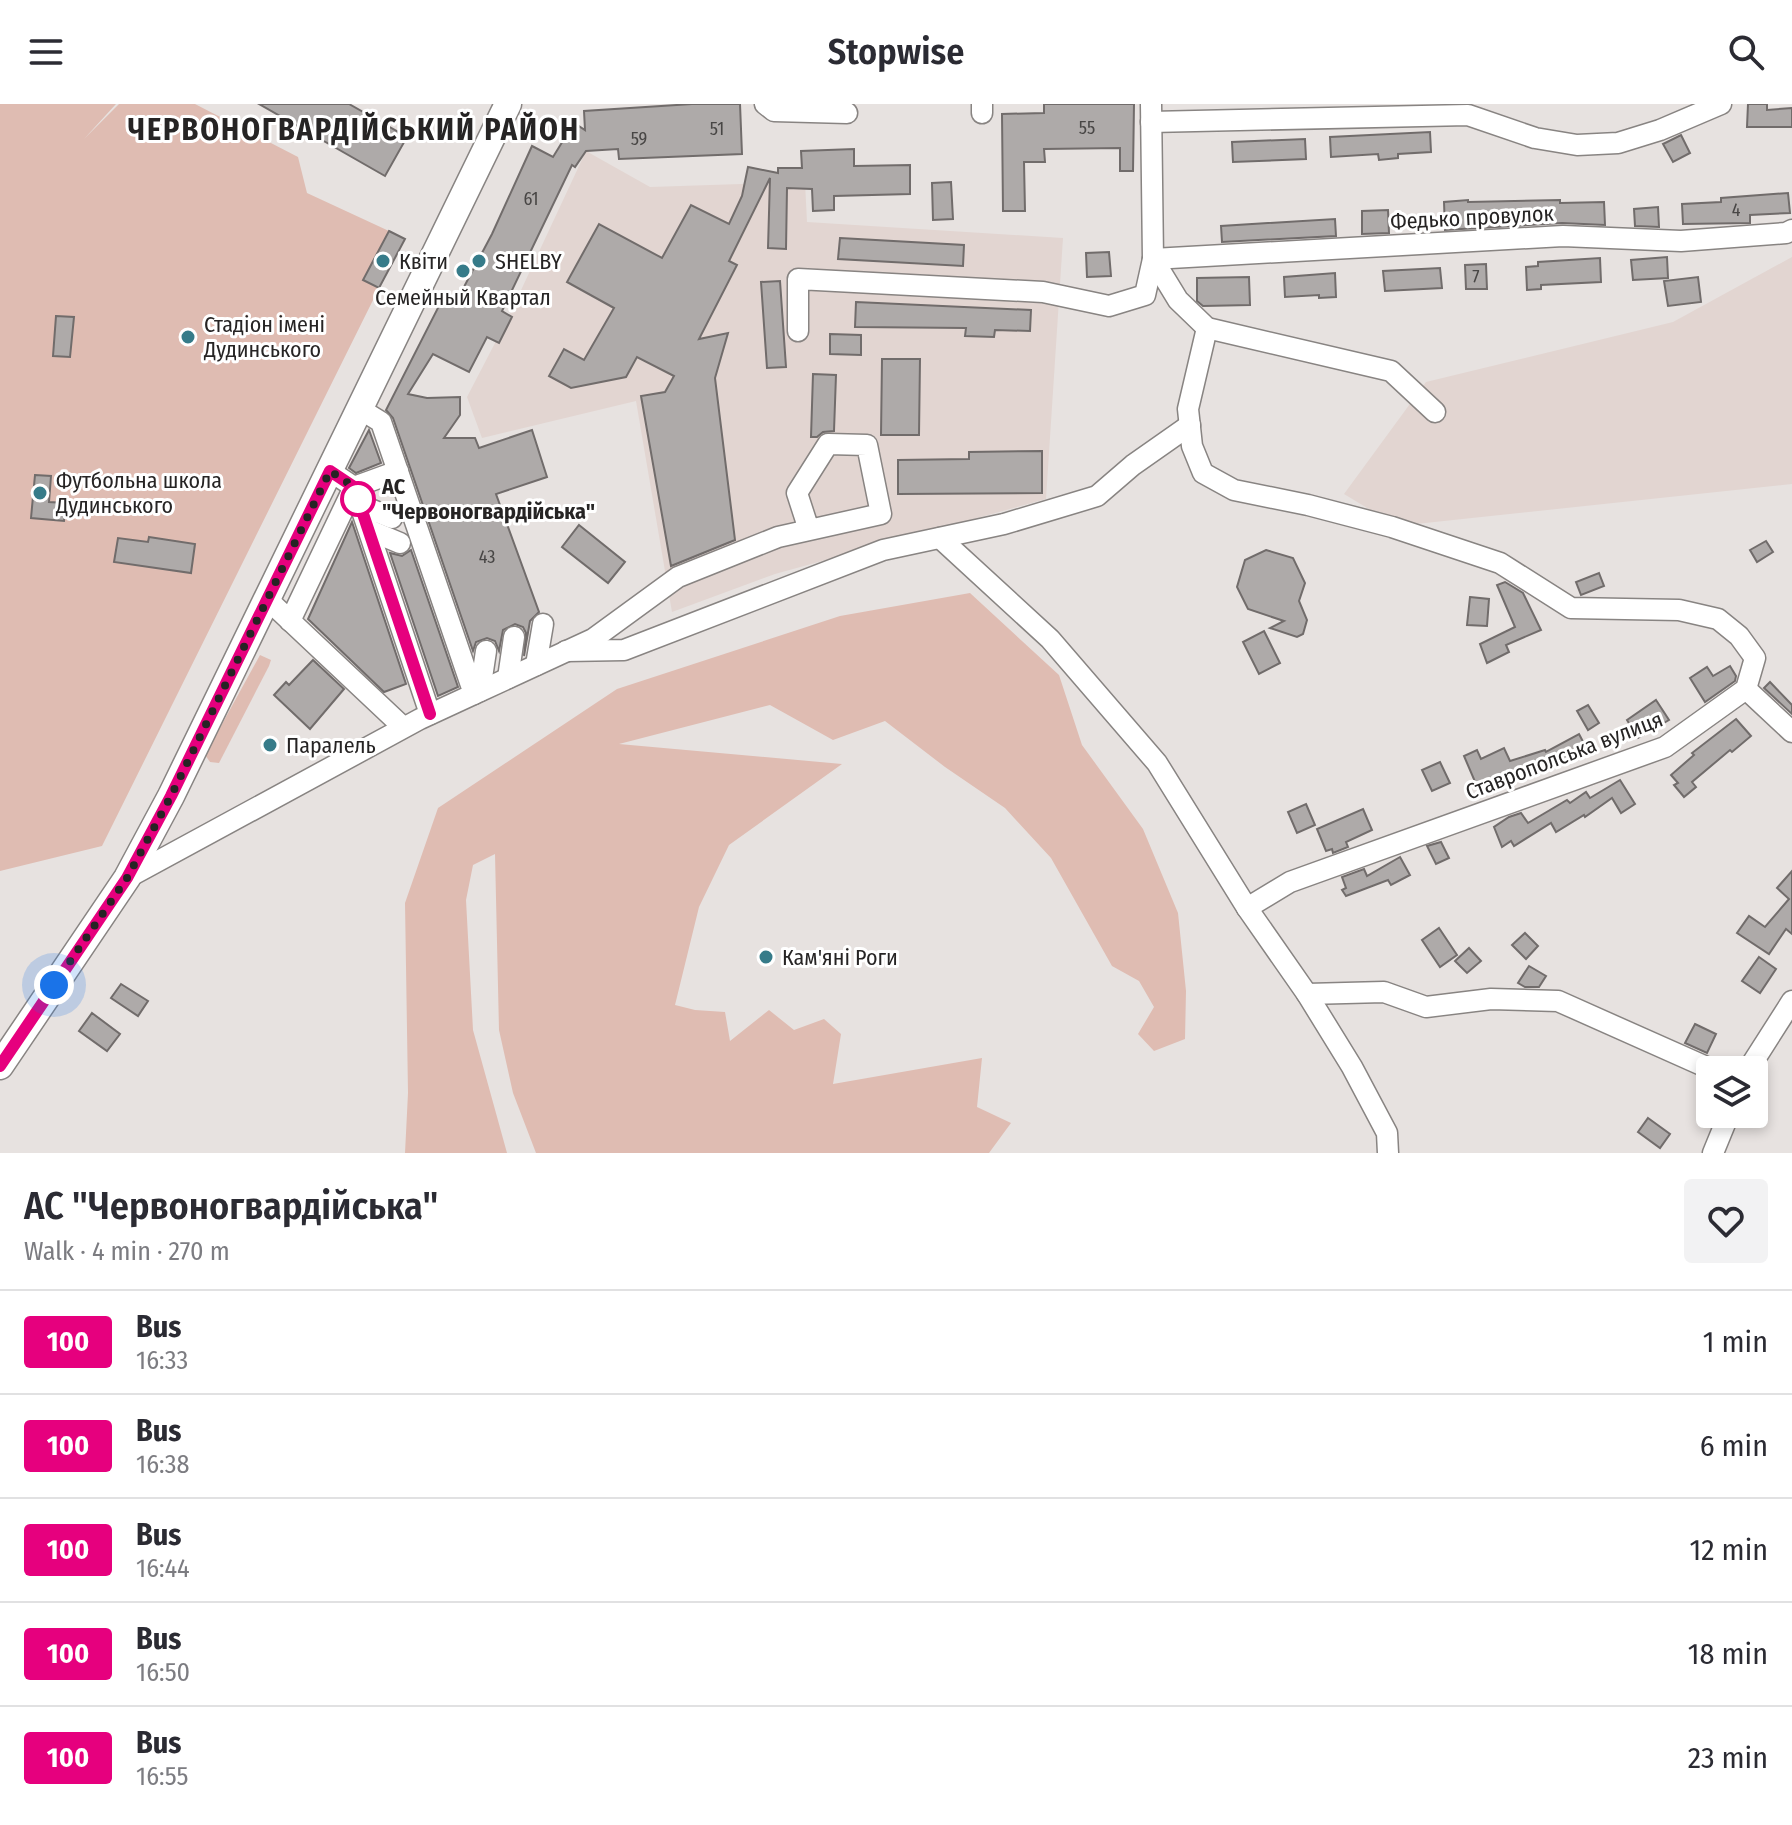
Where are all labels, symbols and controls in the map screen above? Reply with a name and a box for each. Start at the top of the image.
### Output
icon: menu [24,30,68,74]
text: Stopwise [828,30,964,74]
icon: search [1724,30,1768,74]
district label: ЧЕРВОНОГВАРДІЙСЬКИЙ РАЙОН [128,111,580,148]
house number: 55 [1079,117,1095,139]
house number: 51 [710,118,724,140]
house number: 59 [631,128,647,150]
house number: 61 [523,188,539,210]
house number: 4 [1732,199,1741,221]
street label: Федько провулок [1390,200,1555,235]
place label: Квіти [399,248,448,275]
place label: SHELBY [495,248,562,275]
marker: Квіти [374,252,392,270]
marker: SHELBY [470,252,488,270]
marker: Семейный Квартал [454,262,472,280]
house number: 7 [1472,266,1480,288]
place label: Семейный Квартал [375,284,551,311]
place label: Стадіон імені Дудинського [203,311,325,363]
marker: Стадіон імені Дудинського [179,328,197,346]
place label: Футбольна школа Дудинського [55,467,222,519]
place label: АС "Червоногвардійська" [381,473,595,525]
marker: АС "Червоногвардійська" [341,482,375,516]
marker: Футбольна школа Дудинського [31,484,49,502]
house number: 43 [479,546,495,568]
street label: Ставрополська вулиця [1462,705,1667,806]
place label: Паралель [286,732,376,759]
marker: Паралель [261,736,279,754]
place label: Кам'яні Роги [782,944,898,971]
marker: Кам'яні Роги [757,948,775,966]
your location [34,965,74,1005]
map controls [1696,1056,1768,1128]
button: layers [1696,1056,1768,1128]
button: heart [1684,1179,1768,1263]
text: АС "Червоногвардійська" [24,1183,438,1229]
text: Walk · 4 min · 270 m [24,1236,230,1267]
text: Bus [136,1309,181,1345]
text: 1 min [1703,1324,1768,1360]
text: 100 [47,1325,89,1358]
text: 16:33 [136,1345,188,1376]
text: Bus [136,1413,181,1449]
text: 6 min [1700,1428,1768,1464]
text: 100 [47,1429,89,1462]
text: 16:38 [136,1449,190,1480]
text: Bus [136,1517,181,1553]
text: 12 min [1690,1532,1768,1568]
text: 100 [47,1533,89,1566]
text: 16:44 [136,1553,190,1584]
text: Bus [136,1621,181,1657]
text: 18 min [1688,1636,1768,1672]
text: 100 [47,1637,89,1670]
text: 16:50 [136,1657,190,1688]
text: Bus [136,1725,181,1761]
text: 23 min [1688,1740,1768,1776]
text: 100 [47,1741,89,1774]
text: 16:55 [136,1761,188,1792]

